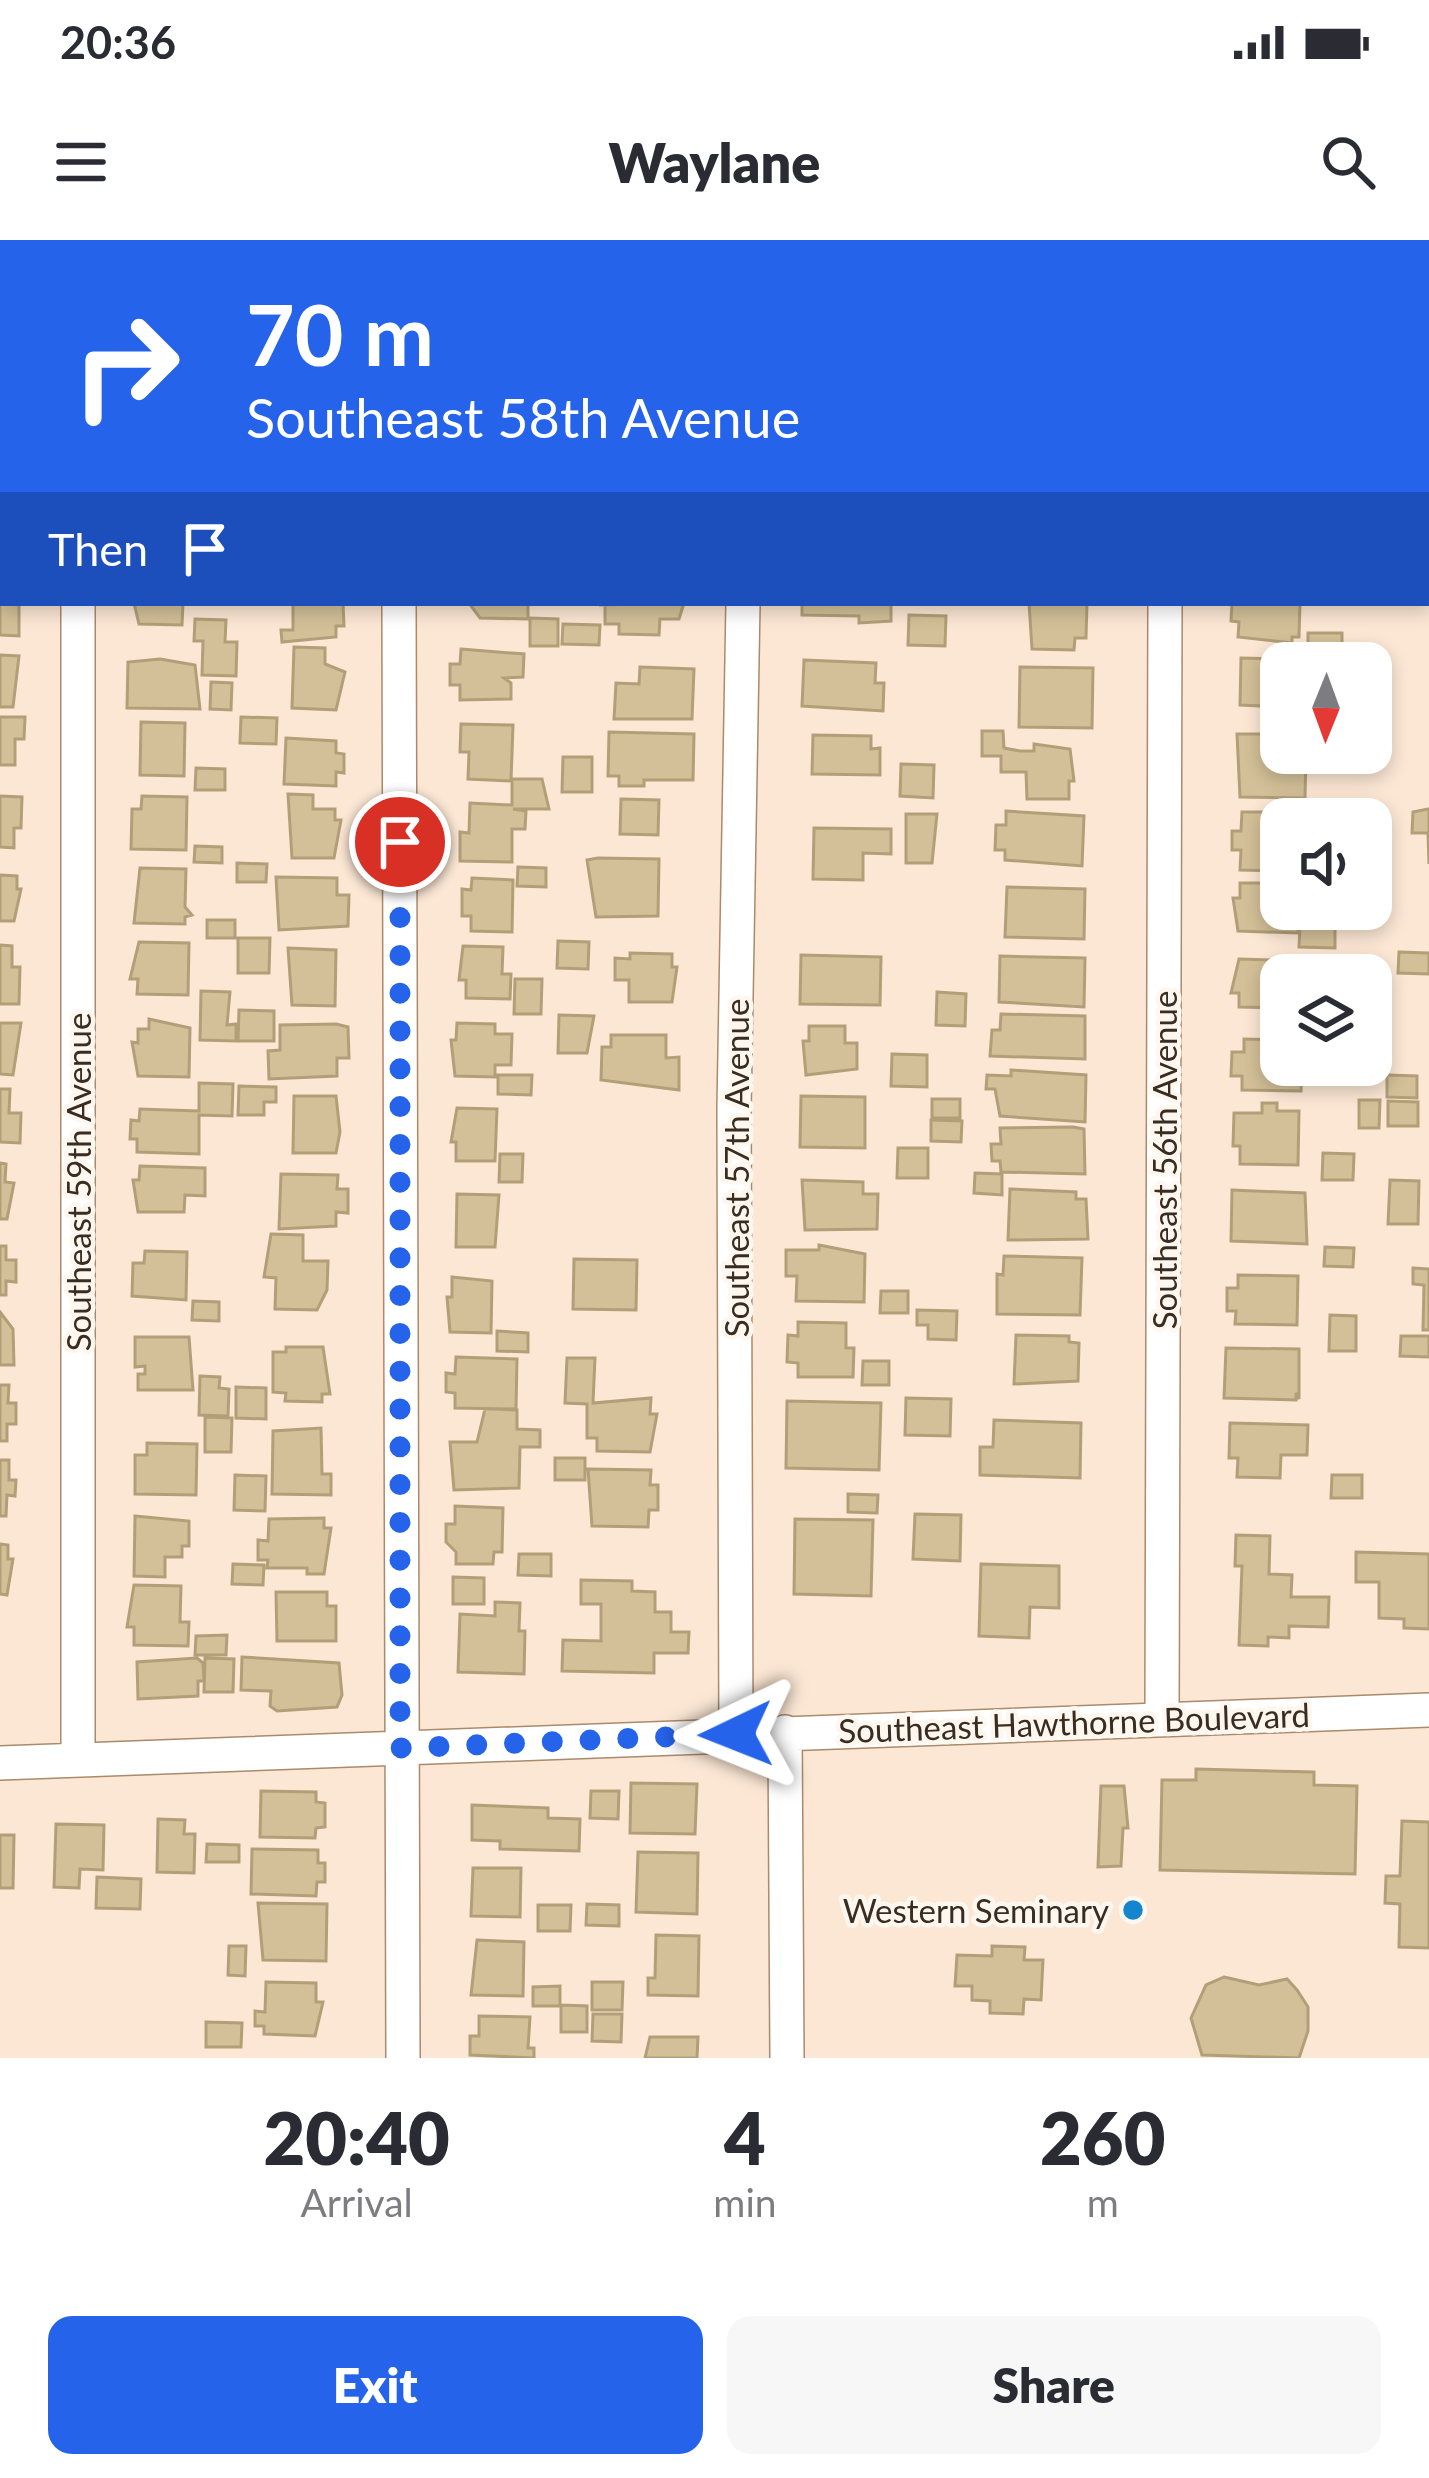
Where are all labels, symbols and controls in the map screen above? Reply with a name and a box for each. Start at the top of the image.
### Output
text: 20:36 [60,15,176,69]
icon: menu [48,129,114,195]
icon: search [1315,129,1381,195]
text: Waylane [609,130,820,195]
text: 70 m [246,283,434,384]
icon: right [48,288,204,444]
text: Southeast 58th Avenue [246,385,800,450]
icon: arrive [172,516,238,582]
text: Then [48,522,148,576]
north arrow [1260,642,1392,774]
map controls [1260,642,1392,1086]
pin [349,791,451,893]
button: sound [1260,798,1392,930]
icon: arrive [367,809,433,875]
button: layers [1260,954,1392,1086]
street label: Southeast 56th Avenue [1144,991,1184,1329]
street label: Southeast 57th Avenue [716,999,756,1337]
street label: Southeast 59th Avenue [58,1013,98,1351]
position arrow [673,1671,799,1797]
street label: Southeast Hawthorne Boulevard [838,1694,1310,1750]
place label: Western Seminary [843,1890,1109,1930]
marker: Western Seminary [1120,1897,1146,1923]
text: 20:40 [264,2094,450,2180]
text: 4 [724,2094,766,2180]
text: 260 [1040,2094,1165,2180]
text: Arrival [300,2179,413,2225]
text: min [713,2179,777,2225]
text: m [1087,2179,1119,2225]
button: Exit [48,2316,703,2454]
button: Share [727,2316,1381,2454]

